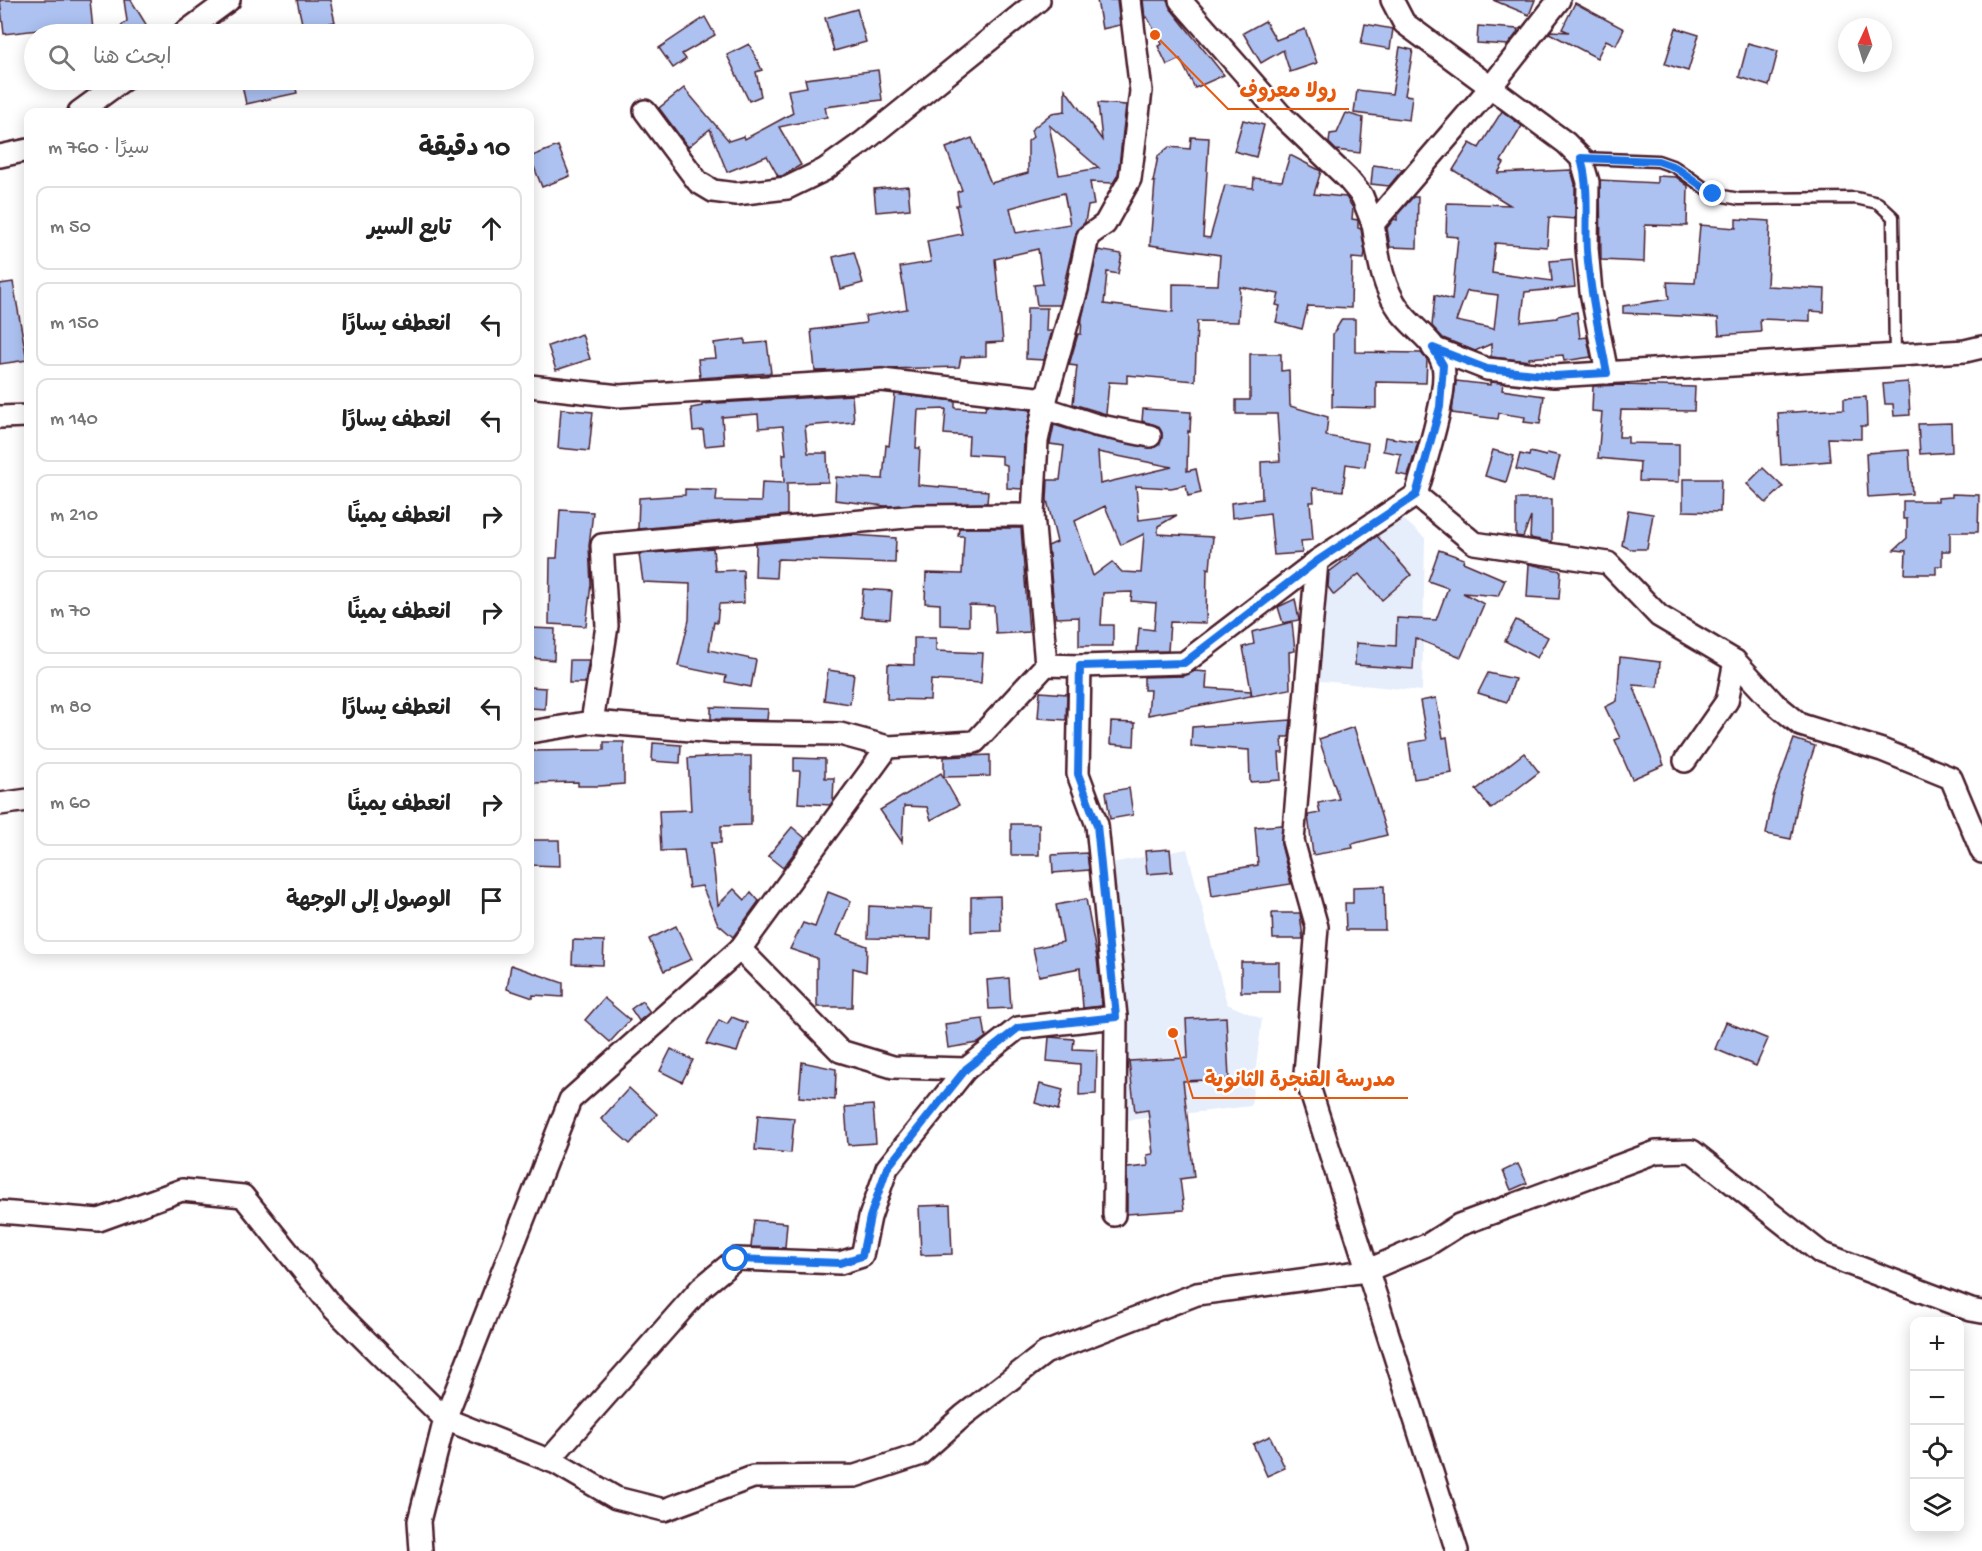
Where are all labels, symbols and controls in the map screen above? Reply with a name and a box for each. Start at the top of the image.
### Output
north arrow [1838,18,1892,72]
search box [24,24,534,90]
icon: search [45,41,78,74]
text: ابحث هنا [93,46,172,72]
callout: رولا معروف [1228,70,1349,109]
text: رولا معروف [1240,79,1337,106]
text: 10 دقيقة [419,135,510,166]
text: سيرًا · 760 m [48,138,149,161]
route end [1699,180,1725,206]
icon: ahead [475,212,508,245]
text: 50 m [50,217,91,240]
text: تابع السير [367,217,451,243]
icon: left [475,308,508,341]
text: 150 m [50,313,99,336]
text: انعطف يسارًا [342,313,451,339]
icon: left [475,404,508,437]
text: 140 m [50,409,98,432]
text: انعطف يسارًا [342,409,451,435]
icon: right [475,500,508,533]
text: 210 m [50,505,98,528]
text: انعطف يمينًا [348,505,451,531]
icon: right [475,596,508,629]
text: 70 m [50,601,91,624]
text: انعطف يمينًا [348,601,451,627]
icon: left [475,692,508,725]
text: 80 m [50,697,91,720]
text: انعطف يسارًا [342,697,451,723]
icon: right [475,788,508,821]
text: 60 m [50,793,90,816]
text: انعطف يمينًا [348,793,451,819]
icon: arrive [475,884,508,917]
text: الوصول إلى الوجهة [286,889,451,915]
callout: مدرسة القنجرة الثانوية [1193,1059,1408,1098]
text: مدرسة القنجرة الثانوية [1204,1069,1396,1095]
route start [722,1245,748,1271]
map controls [1910,1317,1964,1533]
button: + [1910,1317,1964,1371]
button: − [1910,1371,1964,1425]
button: locate [1910,1425,1964,1479]
button: layers [1910,1479,1964,1533]

